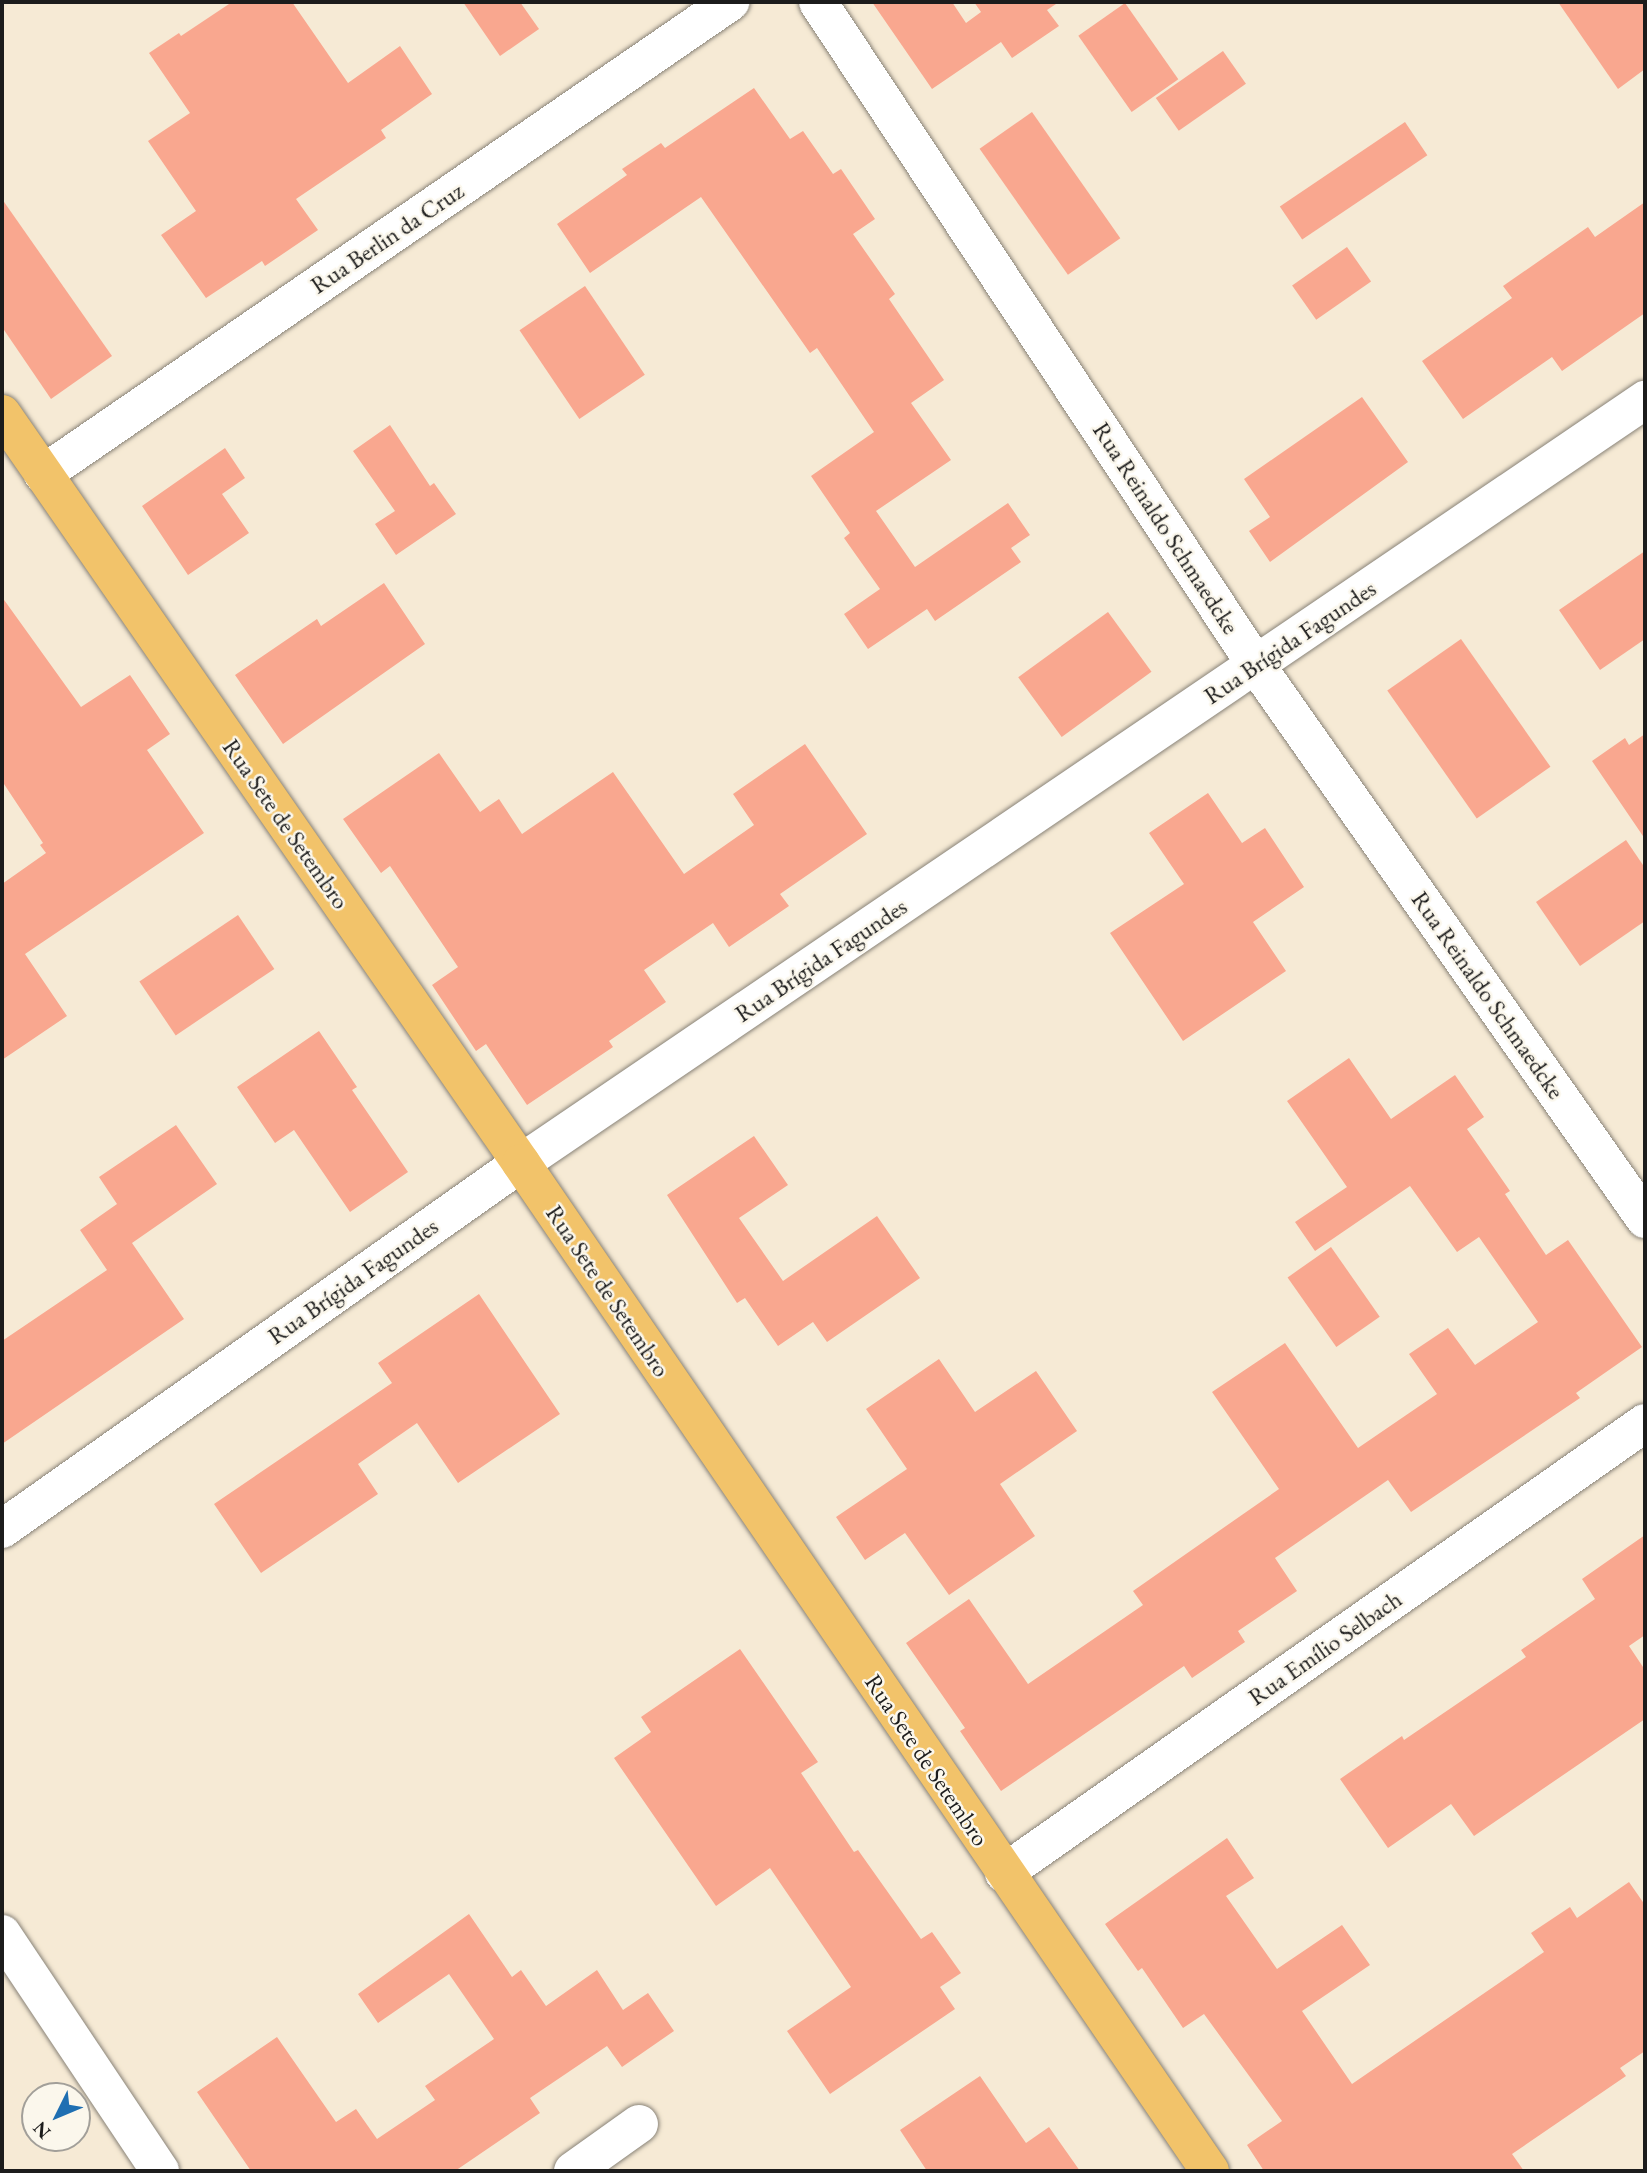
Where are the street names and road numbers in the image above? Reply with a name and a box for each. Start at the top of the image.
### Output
street label: Rua Berlin da Cruz [305,176,469,300]
street label: Rua Reinaldo Schmaedcke [1087,417,1245,639]
street label: Rua Brígida Fagundes [1199,574,1381,710]
street label: Rua Sete de Setembro [217,733,355,915]
street label: Rua Reinaldo Schmaedcke [1406,886,1570,1104]
street label: Rua Brígida Fagundes [730,892,912,1028]
street label: Rua Sete de Setembro [540,1200,676,1382]
street label: Rua Brígida Fagundes [262,1212,444,1350]
street label: Rua Emílio Selbach [1243,1584,1407,1712]
street label: Rua Sete de Setembro [859,1669,995,1851]

